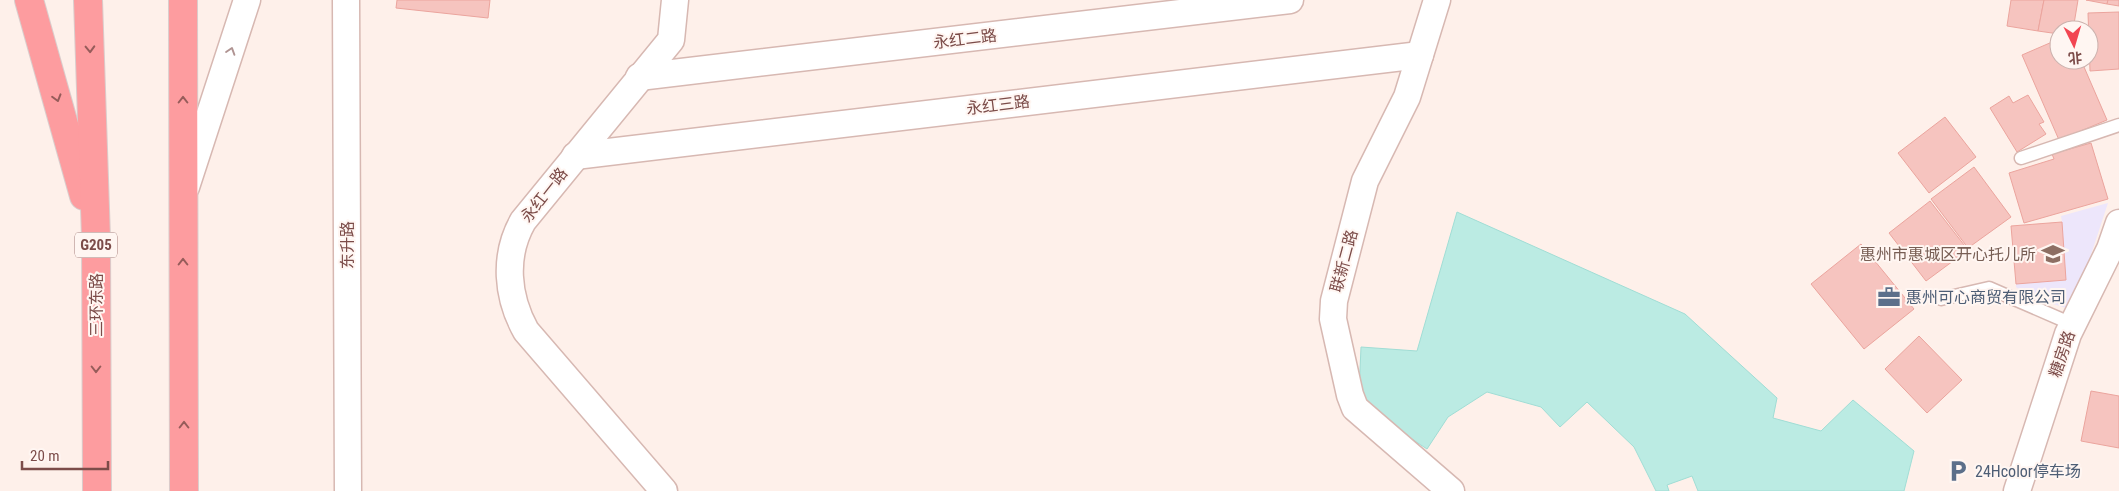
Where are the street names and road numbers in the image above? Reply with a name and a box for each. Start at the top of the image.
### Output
street label: 永红二路 [932,26,998,52]
street label: 永红三路 [965,92,1031,118]
street label: 永红一路 [517,164,571,226]
street label: 东升路 [338,221,357,269]
street label: 联新二路 [1327,228,1361,294]
road number: G205 [75,232,117,258]
street label: 三环东路 [87,273,106,337]
street label: 糖房路 [2045,328,2079,380]

